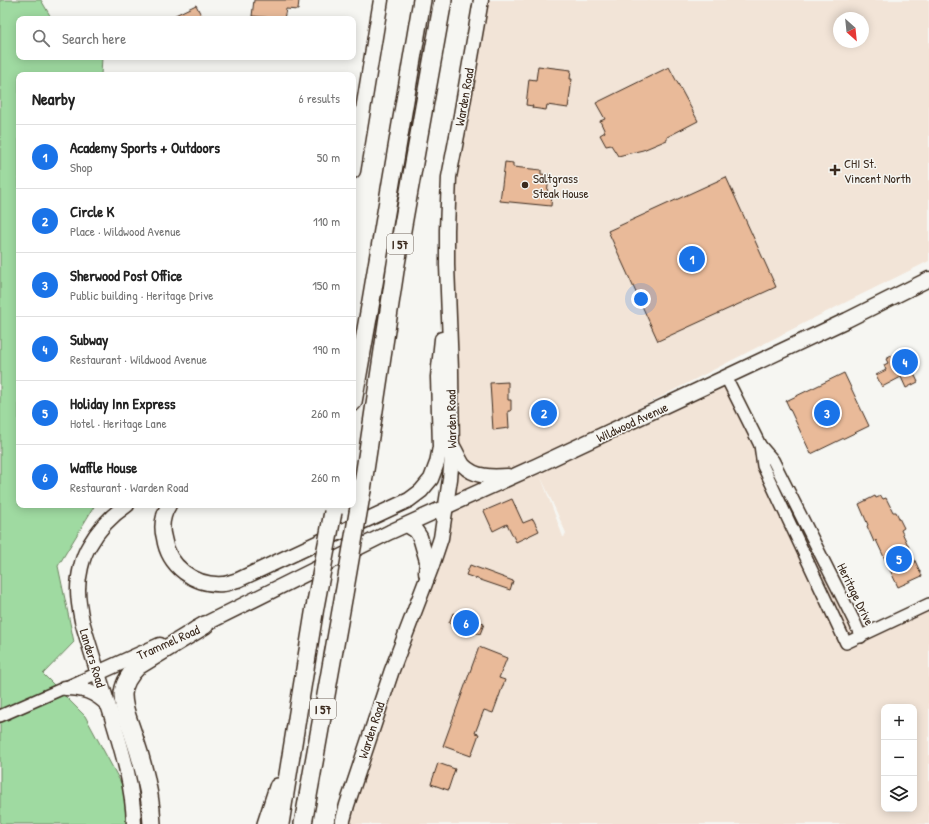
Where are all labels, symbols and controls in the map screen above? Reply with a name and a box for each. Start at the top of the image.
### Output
north arrow [833,12,869,48]
search box [16,16,356,60]
icon: search [30,27,52,49]
text: Search here [62,28,126,49]
street label: Warden Road [450,67,478,127]
text: Nearby [32,87,75,110]
text: 6 results [299,89,340,107]
text: Academy Sports + Outdoors [70,137,220,158]
text: 1 [43,148,47,166]
text: 50 m [317,148,340,166]
place label: CHI St. Vincent North [844,154,911,187]
text: Shop [70,158,92,176]
marker: CHI St. Vincent North [829,164,841,176]
place label: Saltgrass Steak House [533,169,589,202]
marker: Saltgrass Steak House [520,180,530,190]
text: Circle K [70,201,114,222]
text: 2 [42,212,48,230]
text: 110 m [313,212,340,230]
text: Place · Wildwood Avenue [70,222,181,240]
road number: I 57 [387,234,413,254]
pin: 1 [679,244,705,274]
text: Sherwood Post Office [70,265,182,286]
text: 3 [42,276,48,294]
text: 150 m [312,276,340,294]
text: Public building · Heritage Drive [70,286,214,304]
your location [631,289,651,309]
text: Subway [70,329,108,350]
text: 4 [43,340,47,358]
text: 190 m [313,340,340,358]
pin: 4 [892,347,918,377]
text: Restaurant · Wildwood Avenue [70,350,207,368]
street label: Warden Road [441,390,461,448]
text: Holiday Inn Express [70,393,176,414]
pin: 2 [531,398,557,428]
street label: Wildwood Avenue [593,398,671,446]
pin: 3 [814,398,840,428]
text: 5 [42,404,48,422]
text: 260 m [311,404,340,422]
text: Hotel · Heritage Lane [70,414,167,432]
text: Waffle House [70,457,137,478]
text: 6 [42,468,48,486]
text: 260 m [311,468,340,486]
text: Restaurant · Warden Road [70,478,188,496]
pin: 5 [886,544,912,574]
street label: Heritage Drive [833,560,879,628]
pin: 6 [453,608,479,638]
street label: Trammel Road [134,620,202,664]
street label: Landers Road [76,627,110,689]
road number: I 57 [310,699,336,719]
street label: Warden Road [353,699,389,761]
map controls [881,704,917,812]
button: + [881,704,917,740]
button: − [881,740,917,776]
button: layers [881,776,917,812]

